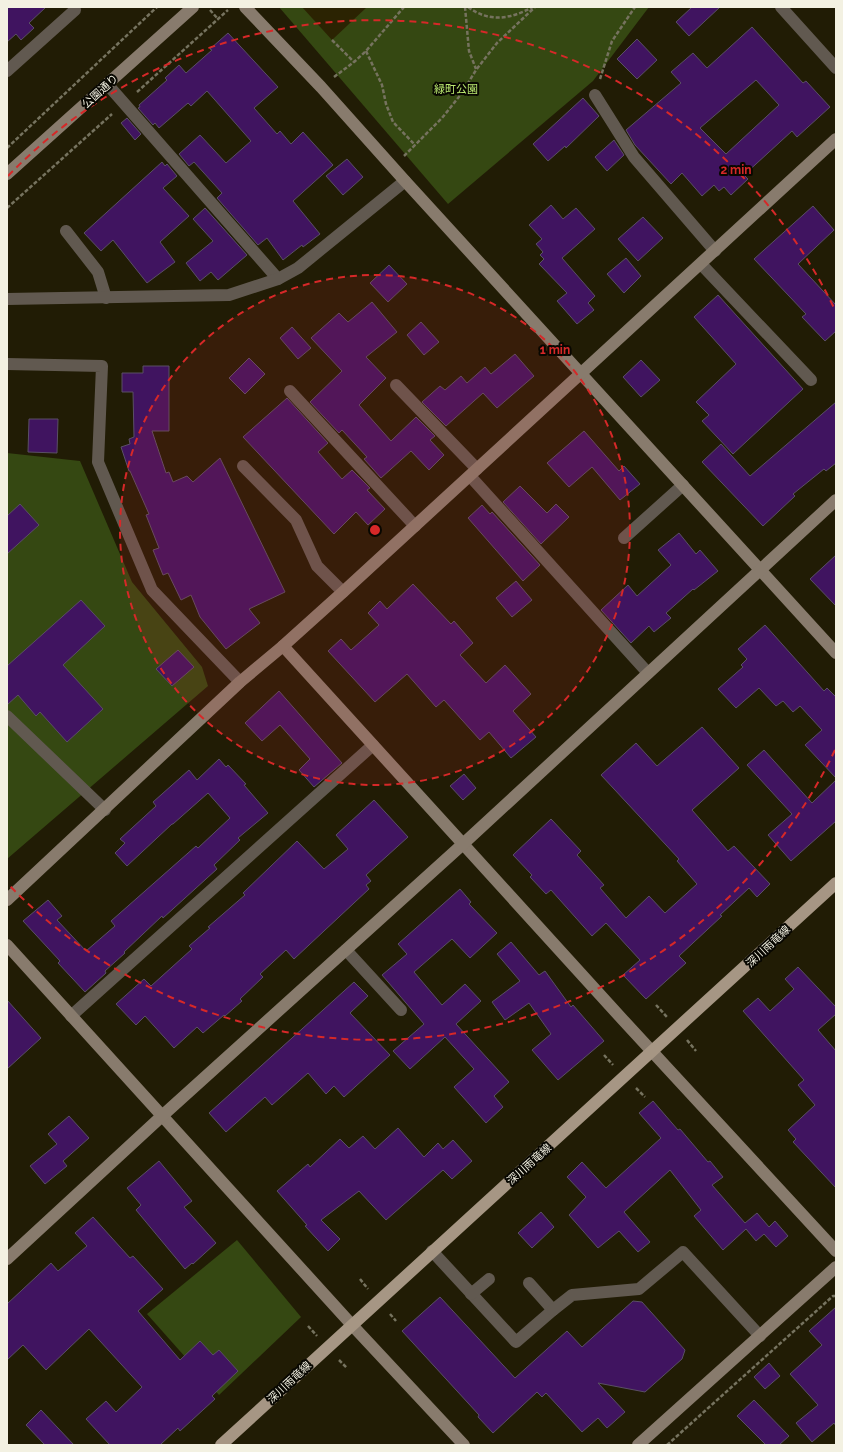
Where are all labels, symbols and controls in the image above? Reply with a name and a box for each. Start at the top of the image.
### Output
street label: 公園通り [80,72,121,111]
park label: 緑町公園 [434,83,478,96]
text: 2 min [720,163,752,177]
text: 1 min [540,343,570,357]
centre of rings [368,523,382,537]
street label: 深川雨竜線 [744,923,793,970]
street label: 深川雨竜線 [505,1141,554,1188]
street label: 深川雨竜線 [265,1359,314,1406]

